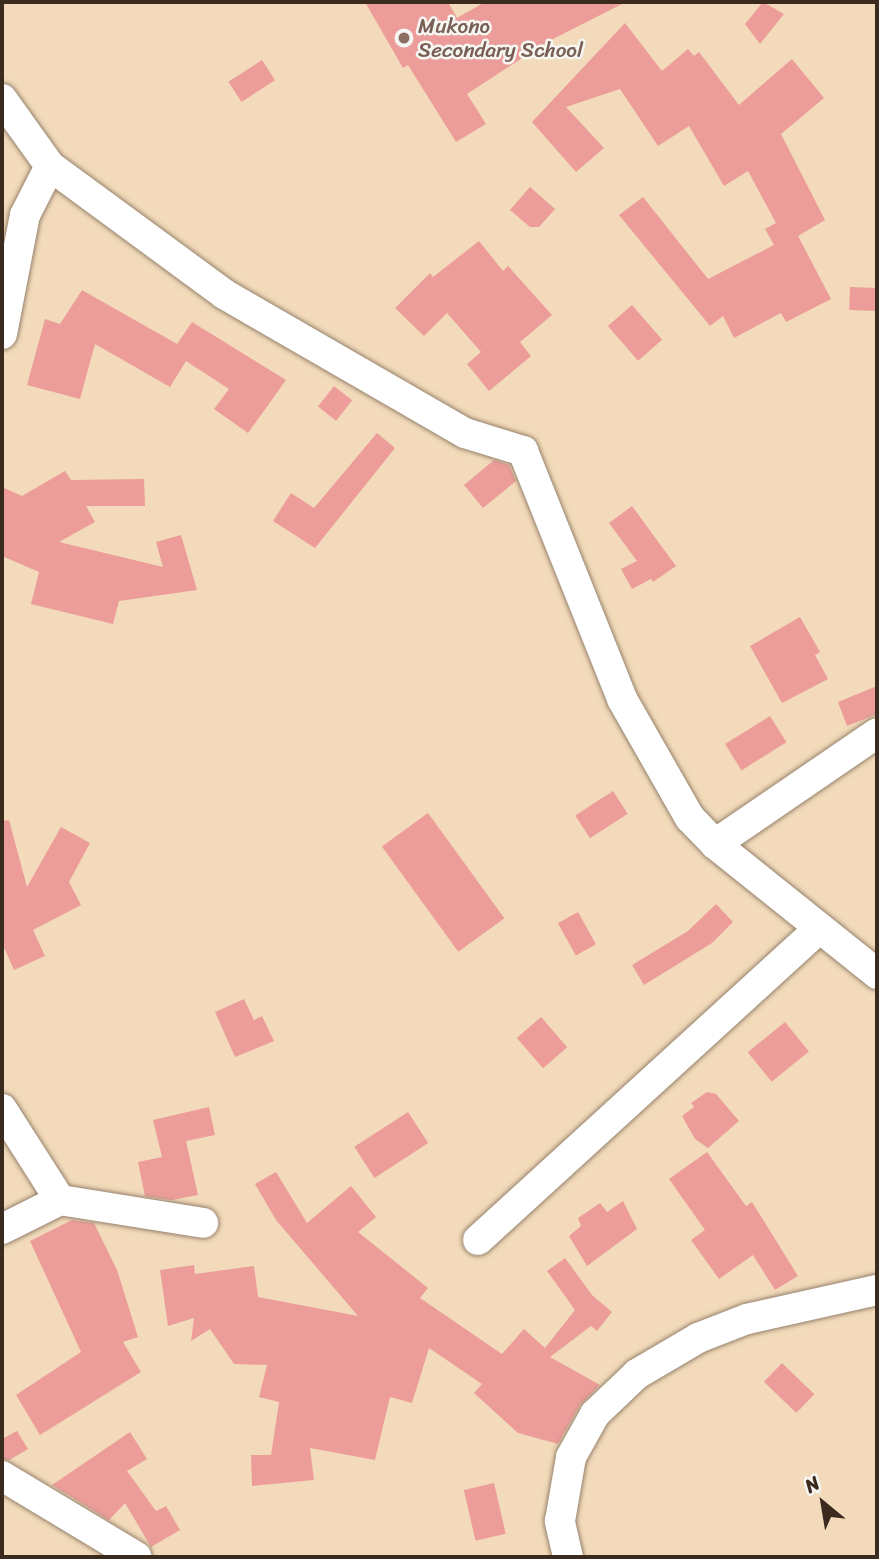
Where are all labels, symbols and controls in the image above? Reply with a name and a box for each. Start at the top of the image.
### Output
place label: Mukono Secondary School [418,13,583,63]
marker: Mukono Secondary School [396,30,412,46]
text: N [798,1467,826,1502]
north arrow [788,1468,858,1538]

